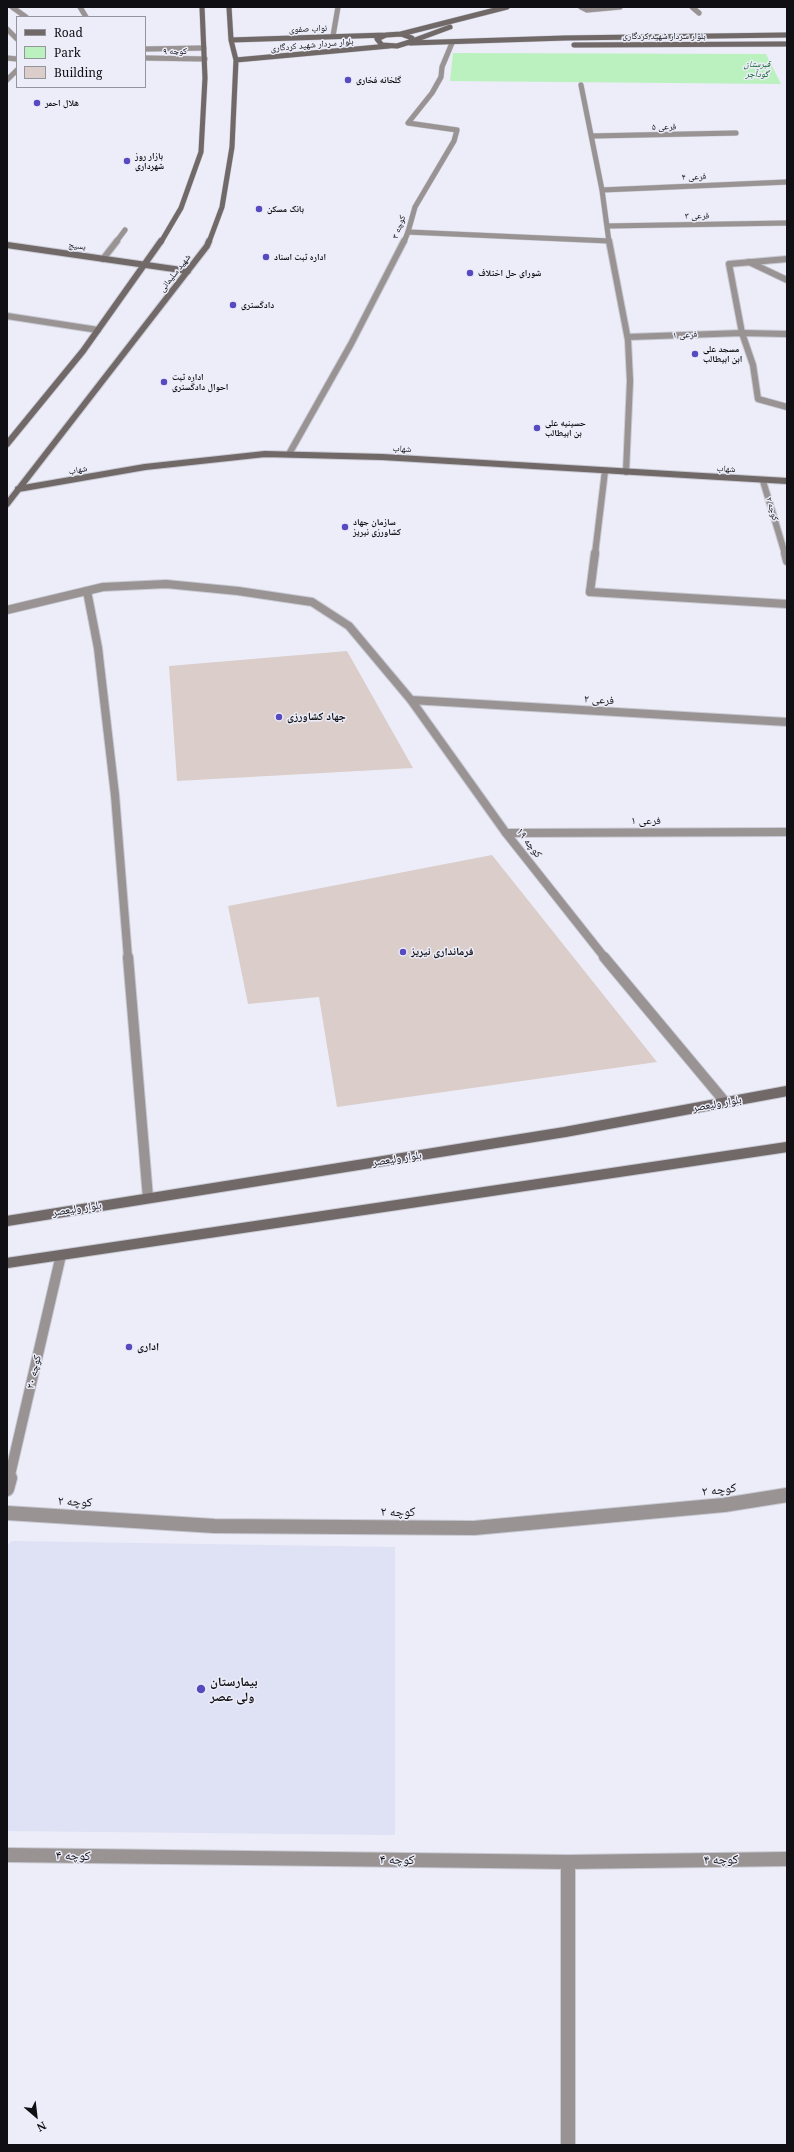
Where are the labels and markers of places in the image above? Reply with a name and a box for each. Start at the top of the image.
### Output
marker: گلخانه فخاری [343,75,353,85]
place label: گلخانه فخاری [356,75,401,85]
marker: هلال احمر [32,98,42,108]
place label: هلال احمر [45,98,79,108]
place label: بازار روز شهرداری [135,151,164,172]
marker: بازار روز شهرداری [122,156,132,166]
marker: بانک مسکن [254,204,264,214]
place label: بانک مسکن [267,204,304,214]
marker: اداره ثبت اسناد [261,252,271,262]
place label: اداره ثبت اسناد [274,252,326,262]
marker: شورای حل اختلاف [465,268,475,278]
place label: شورای حل اختلاف [478,268,541,278]
marker: دادگستری [228,300,238,310]
place label: دادگستری [241,300,274,310]
place label: مسجد علی ابن ابیطالب [703,344,742,365]
marker: مسجد علی ابن ابیطالب [690,349,700,359]
place label: اداره ثبت احوال دادگستری [172,372,228,393]
marker: اداره ثبت احوال دادگستری [159,377,169,387]
place label: حسینیه علی بن ابیطالب [545,418,586,439]
marker: حسینیه علی بن ابیطالب [532,423,542,433]
place label: سازمان جهاد کشاورزی نیریز [353,517,401,538]
marker: سازمان جهاد کشاورزی نیریز [340,522,350,532]
place label: جهاد کشاورزی [287,710,346,724]
marker: جهاد کشاورزی [274,712,284,722]
place label: فرمانداری نیریز [411,945,473,959]
marker: فرمانداری نیریز [398,947,408,957]
place label: اداری [137,1340,159,1354]
marker: اداری [124,1342,134,1352]
place label: بیمارستان ولی عصر [210,1674,258,1705]
marker: بیمارستان ولی عصر [195,1683,207,1695]

